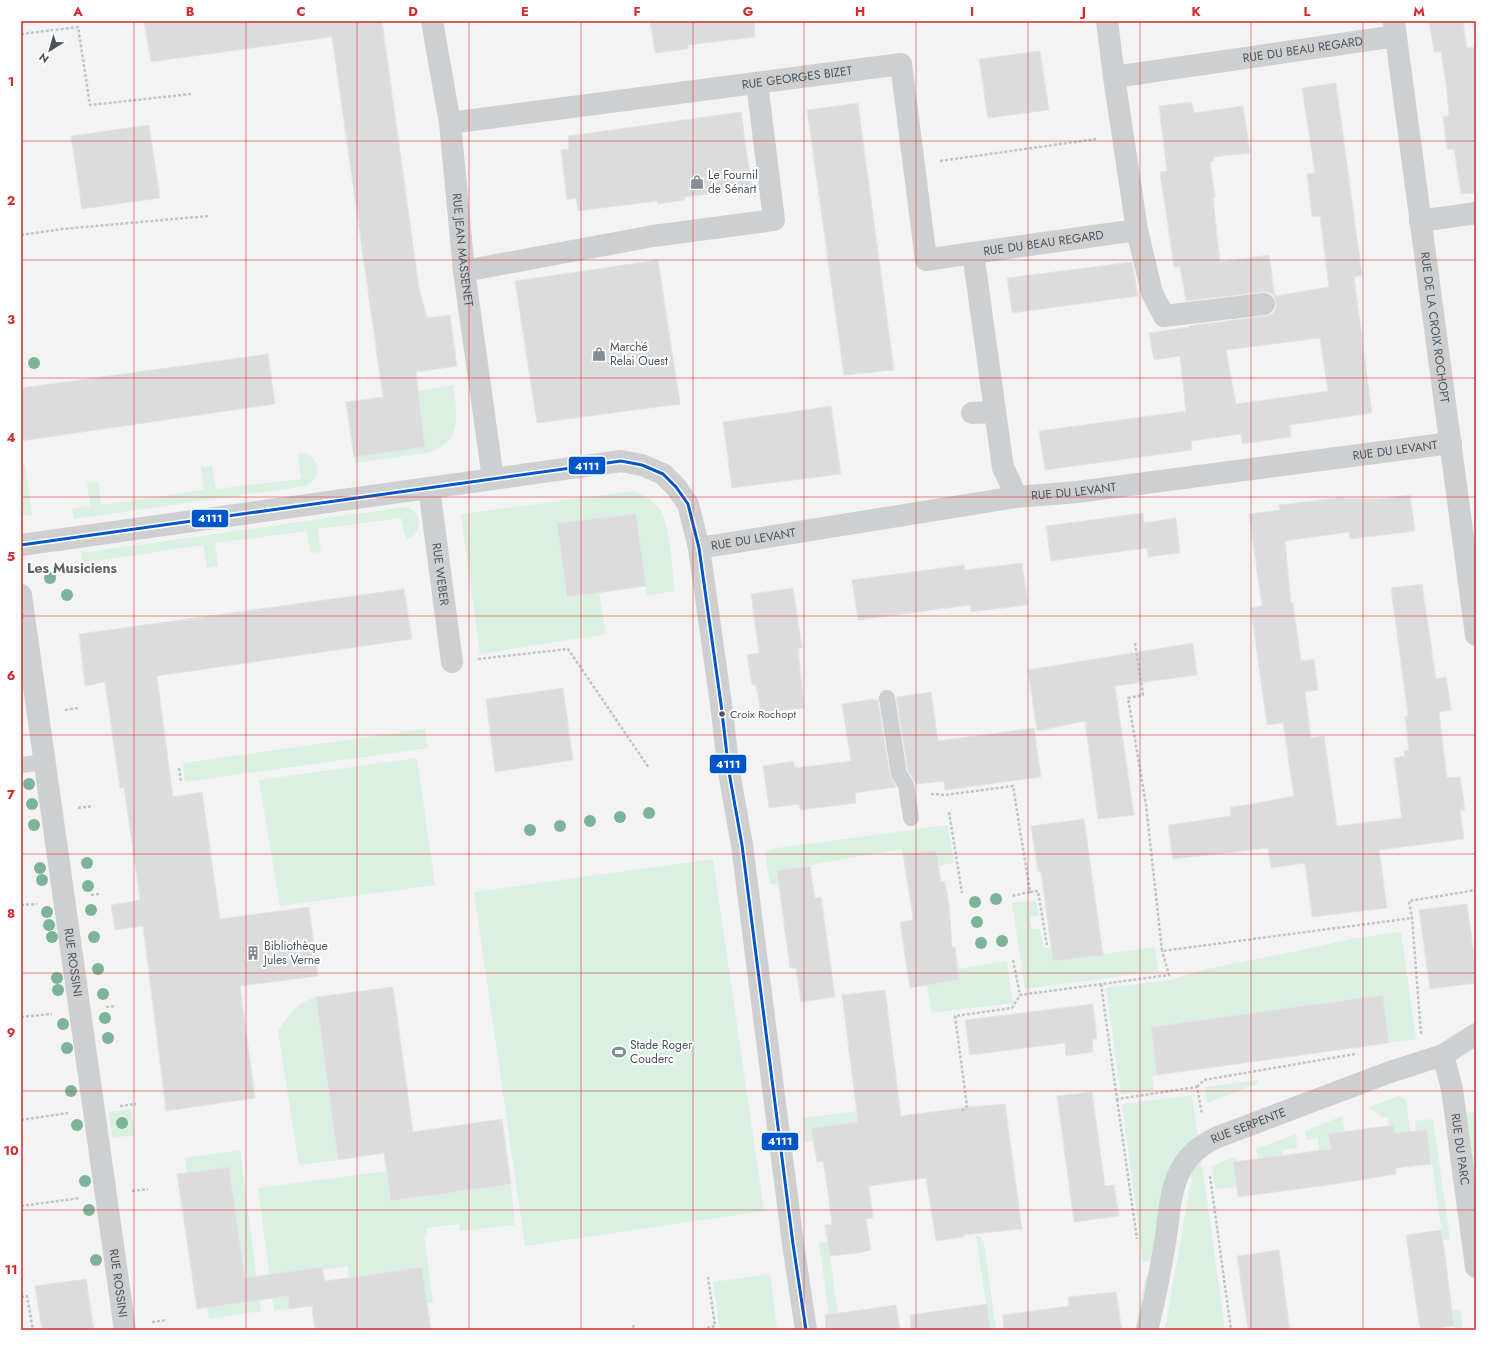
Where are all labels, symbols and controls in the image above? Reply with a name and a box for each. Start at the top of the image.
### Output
text: A [72,2,83,21]
text: B [186,2,195,21]
text: C [296,2,306,21]
text: D [408,2,418,21]
text: E [521,2,529,21]
text: F [633,2,641,21]
text: G [743,2,754,21]
text: H [855,2,865,21]
text: I [970,2,974,21]
text: J [1079,2,1086,21]
text: K [1191,2,1201,21]
text: L [1304,2,1311,21]
text: M [1413,2,1425,21]
north arrow [30,30,70,70]
street label: RUE DU BEAU REGARD [1242,32,1364,67]
text: N [36,49,52,67]
street label: RUE GEORGES BIZET [741,61,854,94]
text: 1 [8,72,14,91]
place label: Le Fournil de Sénart [708,166,758,198]
shop icon: Le Fournil de Sénart [689,174,705,190]
text: 2 [7,191,15,210]
street label: RUE JEAN MASSENET [448,192,478,308]
street label: RUE DU BEAU REGARD [982,226,1105,260]
street label: RUE DE LA CROIX ROCHOPT [1416,251,1454,404]
text: 3 [7,310,15,329]
place label: Marché Relai Ouest [610,338,668,370]
shop icon: Marché Relai Ouest [591,346,607,362]
text: 4 [6,428,16,447]
street label: RUE DU LEVANT [1352,436,1439,465]
line badge: 4111 [568,456,606,475]
text: 4111 [575,458,599,474]
street label: RUE DU LEVANT [1030,478,1118,505]
line badge: 4111 [191,509,229,528]
text: 4111 [198,510,222,526]
street label: RUE DU LEVANT [710,524,797,555]
street label: RUE WEBER [427,542,453,607]
text: 5 [7,547,15,566]
district label: Les Musiciens [27,558,118,578]
text: 6 [7,666,16,685]
place label: Croix Rochopt [730,706,796,722]
marker: Croix Rochopt [717,709,727,719]
line badge: 4111 [709,754,747,774]
text: 4111 [716,756,740,772]
text: 7 [7,785,15,804]
text: 8 [7,904,15,923]
street label: RUE ROSSINI [59,927,87,998]
place label: Bibliothèque Jules Verne [262,937,328,969]
building icon: Bibliothèque Jules Verne [245,945,261,961]
text: 9 [7,1023,16,1042]
place label: Stade Roger Couderc [630,1036,693,1068]
sports icon: Stade Roger Couderc [611,1044,627,1060]
street label: RUE SERPENTE [1207,1103,1288,1148]
street label: RUE DU PARC [1446,1112,1474,1186]
line badge: 4111 [761,1132,799,1151]
text: 4111 [768,1133,792,1149]
text: 10 [3,1141,19,1160]
street label: RUE ROSSINI [105,1248,132,1319]
text: 11 [4,1260,18,1279]

